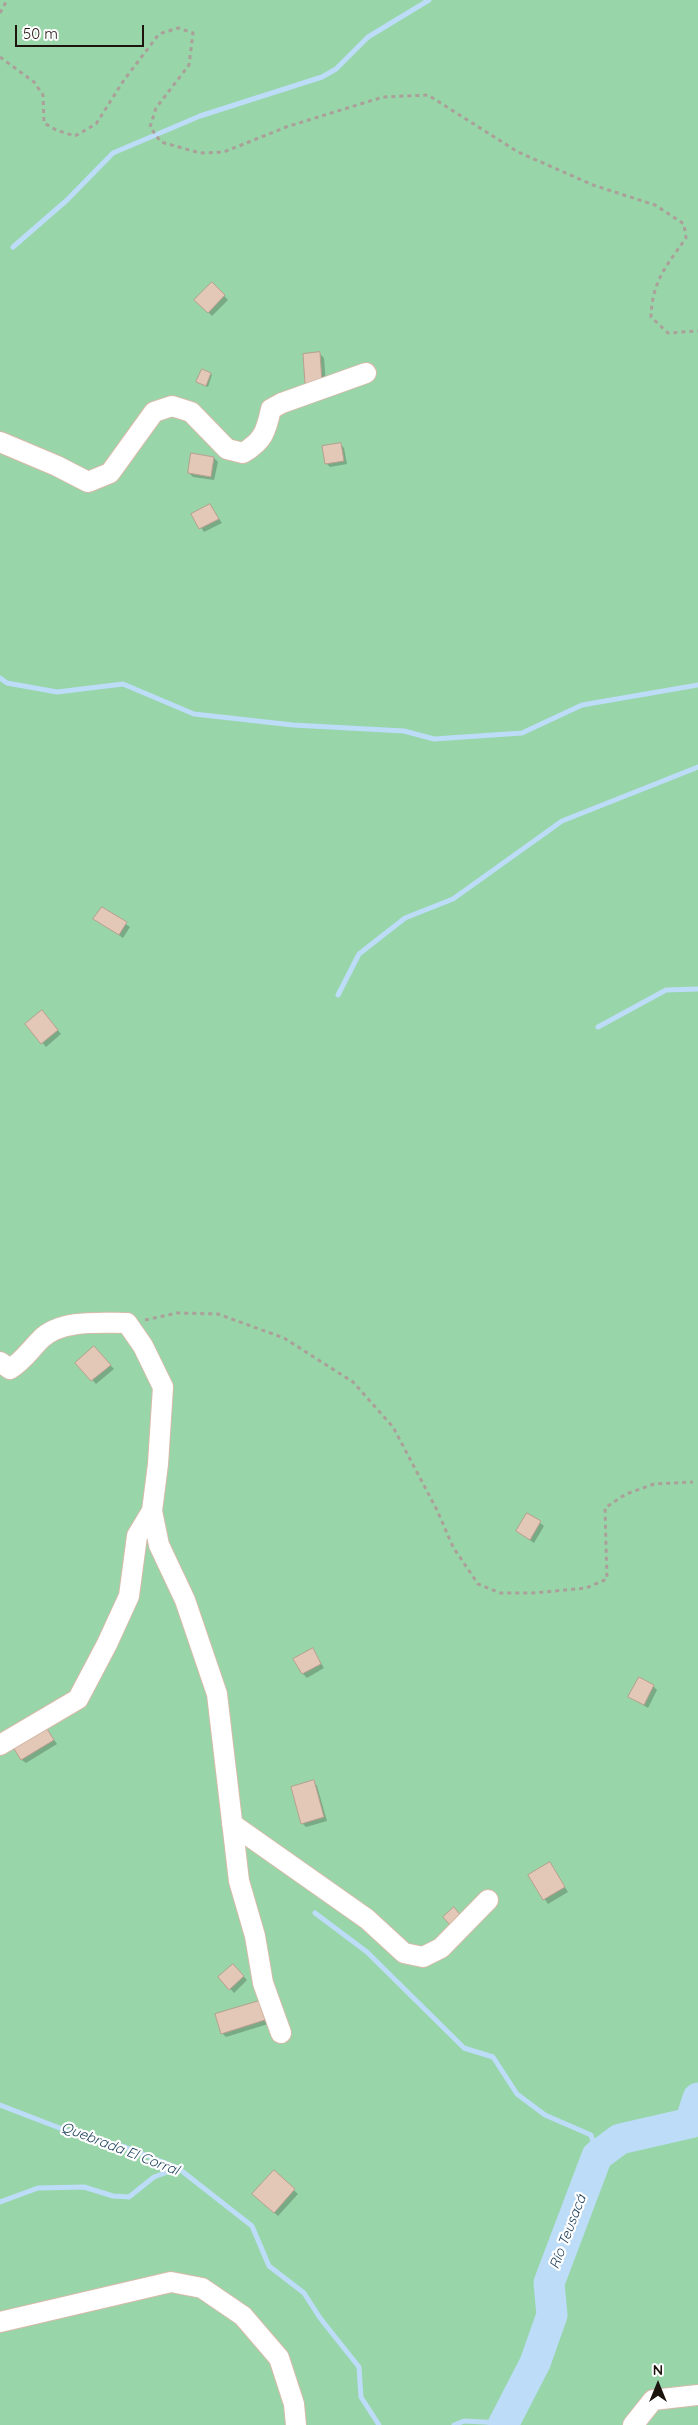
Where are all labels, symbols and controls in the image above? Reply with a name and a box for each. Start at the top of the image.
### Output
scale bar [18,15,146,47]
text: 50 m [23,24,58,43]
water label: Quebrada El Corral [59,2119,181,2179]
water label: Río Teusacá [546,2192,590,2272]
north arrow [633,2360,683,2410]
text: N [653,2361,663,2379]

